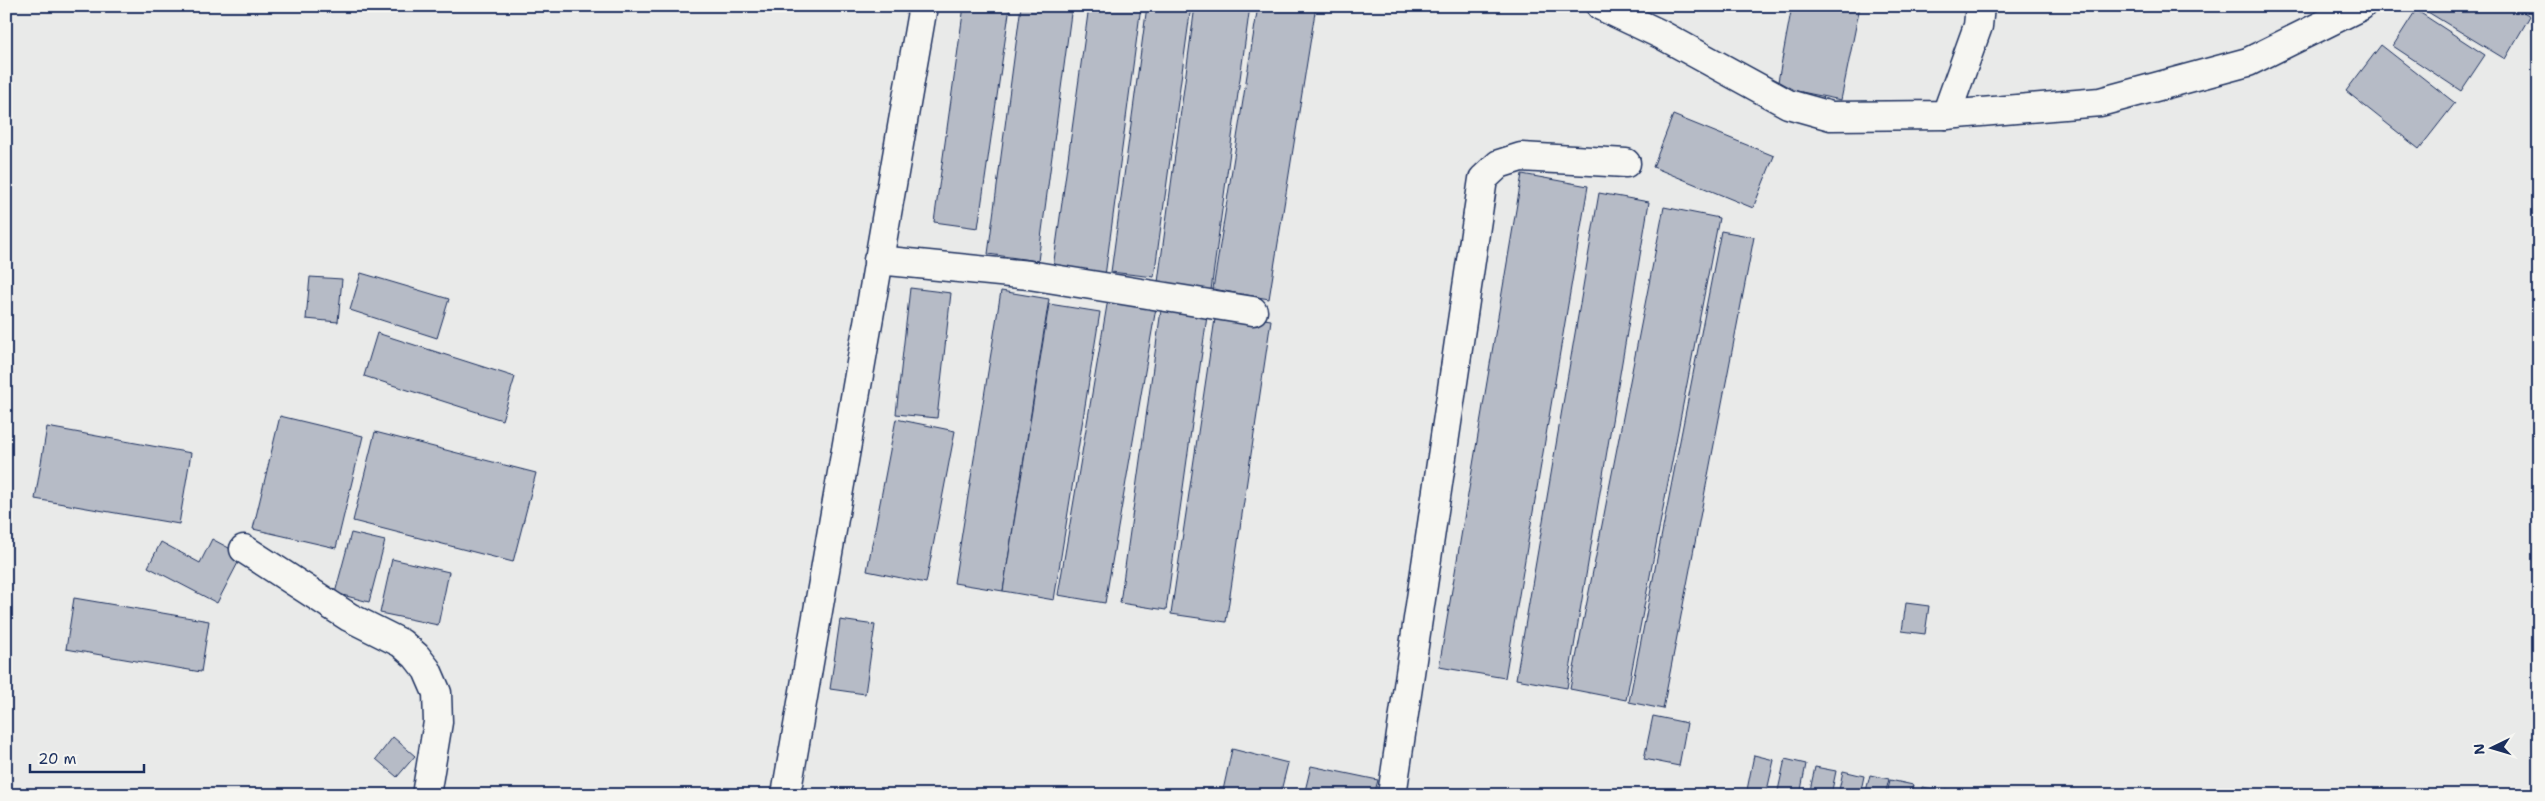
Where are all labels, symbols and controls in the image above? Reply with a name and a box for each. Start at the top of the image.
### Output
north arrow [2468,724,2518,774]
scale bar [30,741,144,773]
text: N [2470,743,2488,755]
text: 20 m [38,749,77,769]

